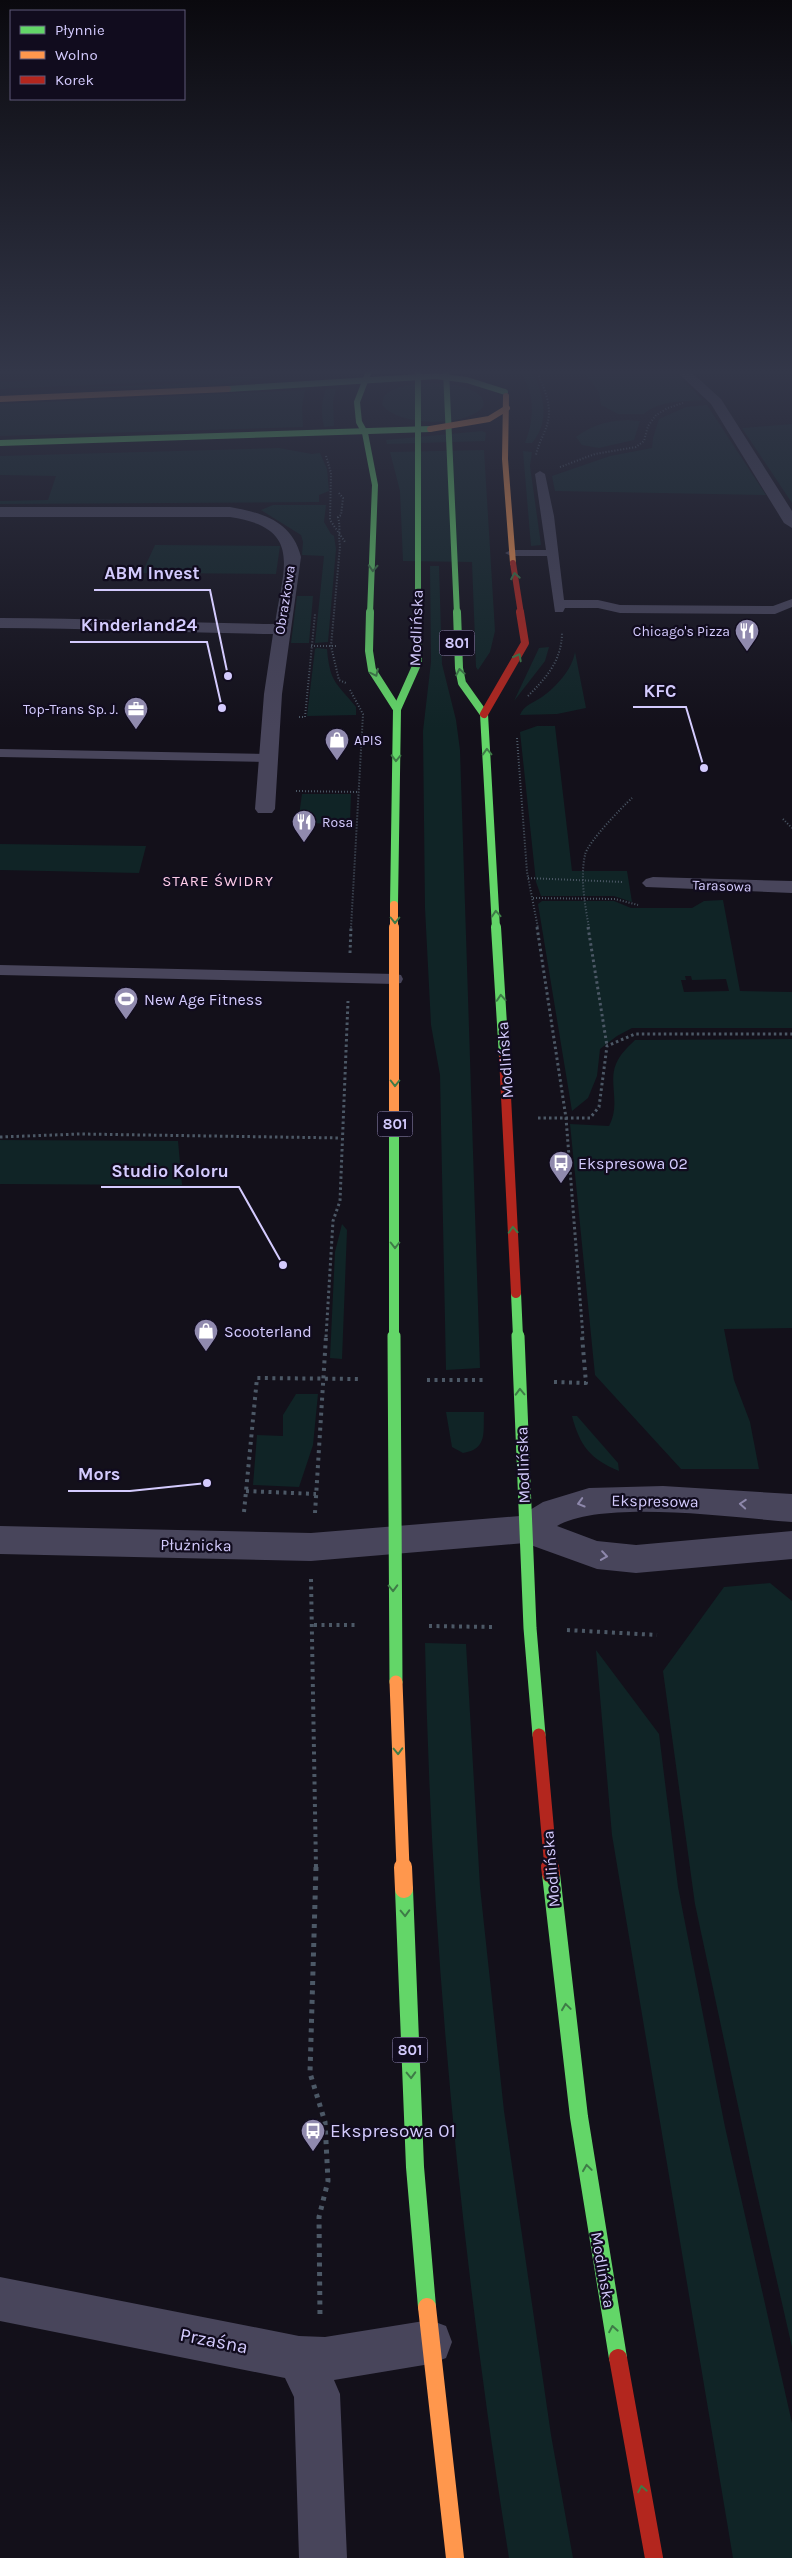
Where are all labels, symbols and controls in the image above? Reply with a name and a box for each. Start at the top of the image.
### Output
legend [10,10,185,100]
text: Płynnie [55,21,105,39]
text: Wolno [55,46,98,64]
text: Korek [55,71,94,89]
callout: ABM Invest [94,557,210,590]
text: ABM Invest [104,562,200,584]
street label: Obrazkowa [271,564,299,636]
one-way arrow [368,564,378,572]
one-way arrow [511,572,521,581]
street label: Modlińska [405,589,427,667]
callout: Kinderland24 [70,609,207,642]
text: Kinderland24 [81,614,197,636]
restaurant icon: Chicago's Pizza [734,618,760,652]
place label: Chicago's Pizza [633,623,730,640]
road number: 801 [440,630,474,656]
one-way arrow [512,654,522,663]
one-way arrow [369,668,380,677]
one-way arrow [456,668,466,676]
callout: KFC [633,674,686,707]
text: KFC [643,680,677,702]
office icon: Top-Trans Sp. J. [123,696,149,730]
place label: Top-Trans Sp. J. [23,701,119,718]
shop icon: APIS [324,727,350,761]
place label: APIS [354,732,382,749]
one-way arrow [481,747,492,755]
one-way arrow [391,754,401,762]
restaurant icon: Rosa [291,809,317,843]
place label: Rosa [322,814,353,831]
district label: STARE ŚWIDRY [162,872,274,890]
street label: Tarasowa [692,876,752,896]
one-way arrow [490,910,501,918]
one-way arrow [390,916,400,924]
sports icon: New Age Fitness [113,986,139,1020]
place label: New Age Fitness [144,990,263,1009]
one-way arrow [495,994,506,1002]
street label: Modlińska [493,1021,517,1099]
one-way arrow [390,1079,400,1087]
road number: 801 [378,1112,412,1136]
bus stop icon: Ekspresowa 02 [548,1150,574,1184]
callout: Studio Koloru [101,1154,239,1187]
place label: Ekspresowa 02 [578,1154,688,1173]
text: Studio Koloru [111,1160,229,1182]
one-way arrow [508,1226,518,1234]
one-way arrow [390,1242,400,1249]
shop icon: Scooterland [193,1318,219,1352]
place label: Scooterland [224,1322,312,1341]
one-way arrow [515,1388,525,1396]
street label: Modlińska [512,1426,534,1504]
callout: Mors [68,1458,130,1491]
text: Mors [78,1463,120,1485]
street label: Ekspresowa [611,1491,699,1511]
one-way arrow [578,1498,586,1508]
one-way arrow [739,1499,747,1510]
street label: Płużnicka [160,1535,232,1555]
one-way arrow [600,1550,608,1561]
one-way arrow [388,1584,398,1592]
one-way arrow [393,1747,404,1755]
street label: Modlińska [538,1830,564,1908]
one-way arrow [399,1909,410,1917]
one-way arrow [561,2003,572,2011]
road number: 801 [392,2038,428,2062]
one-way arrow [406,2072,417,2080]
bus stop icon: Ekspresowa 01 [300,2118,326,2152]
place label: Ekspresowa 01 [330,2120,456,2142]
one-way arrow [582,2164,593,2172]
street label: Modlińska [587,2230,619,2310]
street label: Przaśna [178,2324,250,2358]
one-way arrow [608,2324,618,2333]
one-way arrow [637,2484,647,2493]

